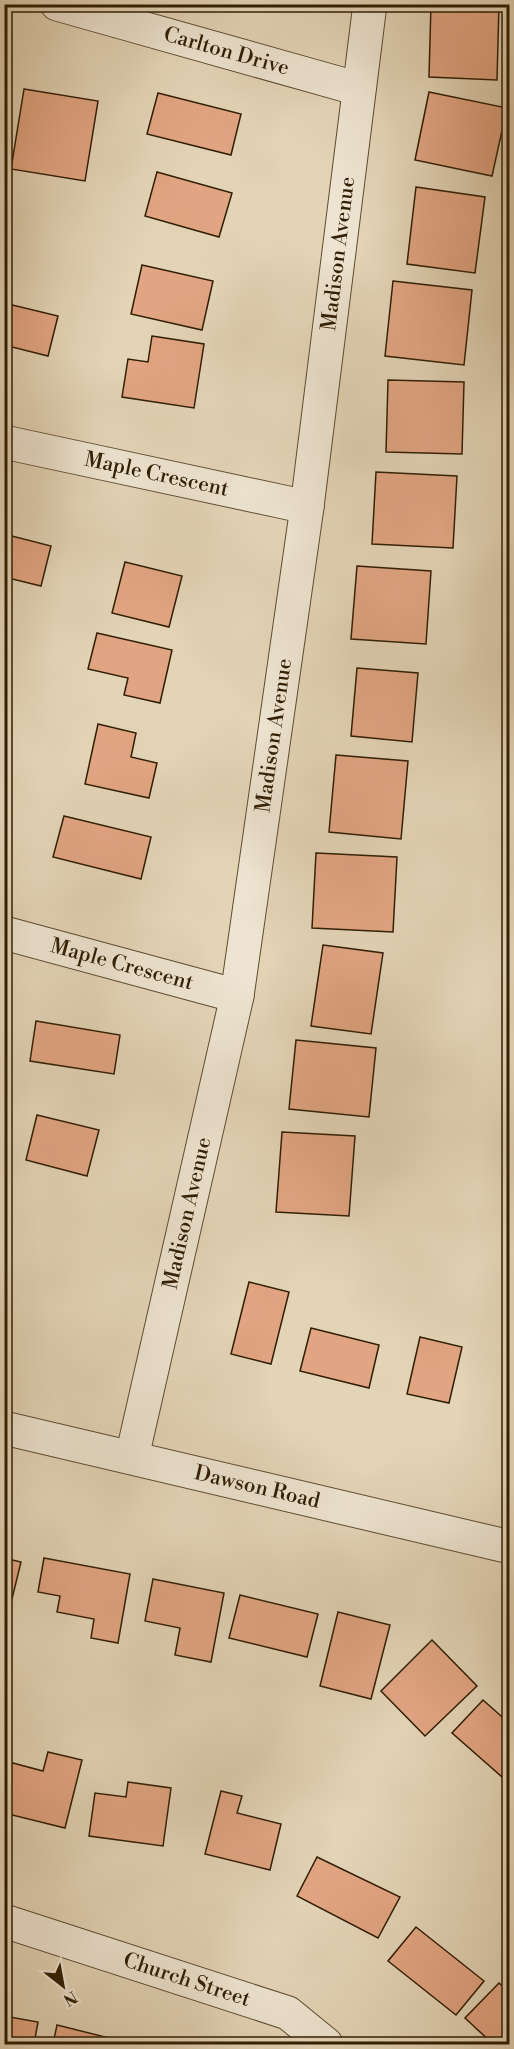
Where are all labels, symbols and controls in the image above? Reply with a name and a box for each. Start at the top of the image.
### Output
street label: Carlton Drive [161,22,292,82]
street label: Madison Avenue [316,175,361,332]
street label: Maple Crescent [82,447,232,503]
street label: Madison Avenue [250,657,298,814]
street label: Maple Crescent [47,933,197,997]
street label: Madison Avenue [158,1135,217,1292]
street label: Dawson Road [192,1460,323,1515]
street label: Church Street [120,1947,254,2013]
north arrow [33,1956,93,2016]
text: N [59,1986,81,2010]

